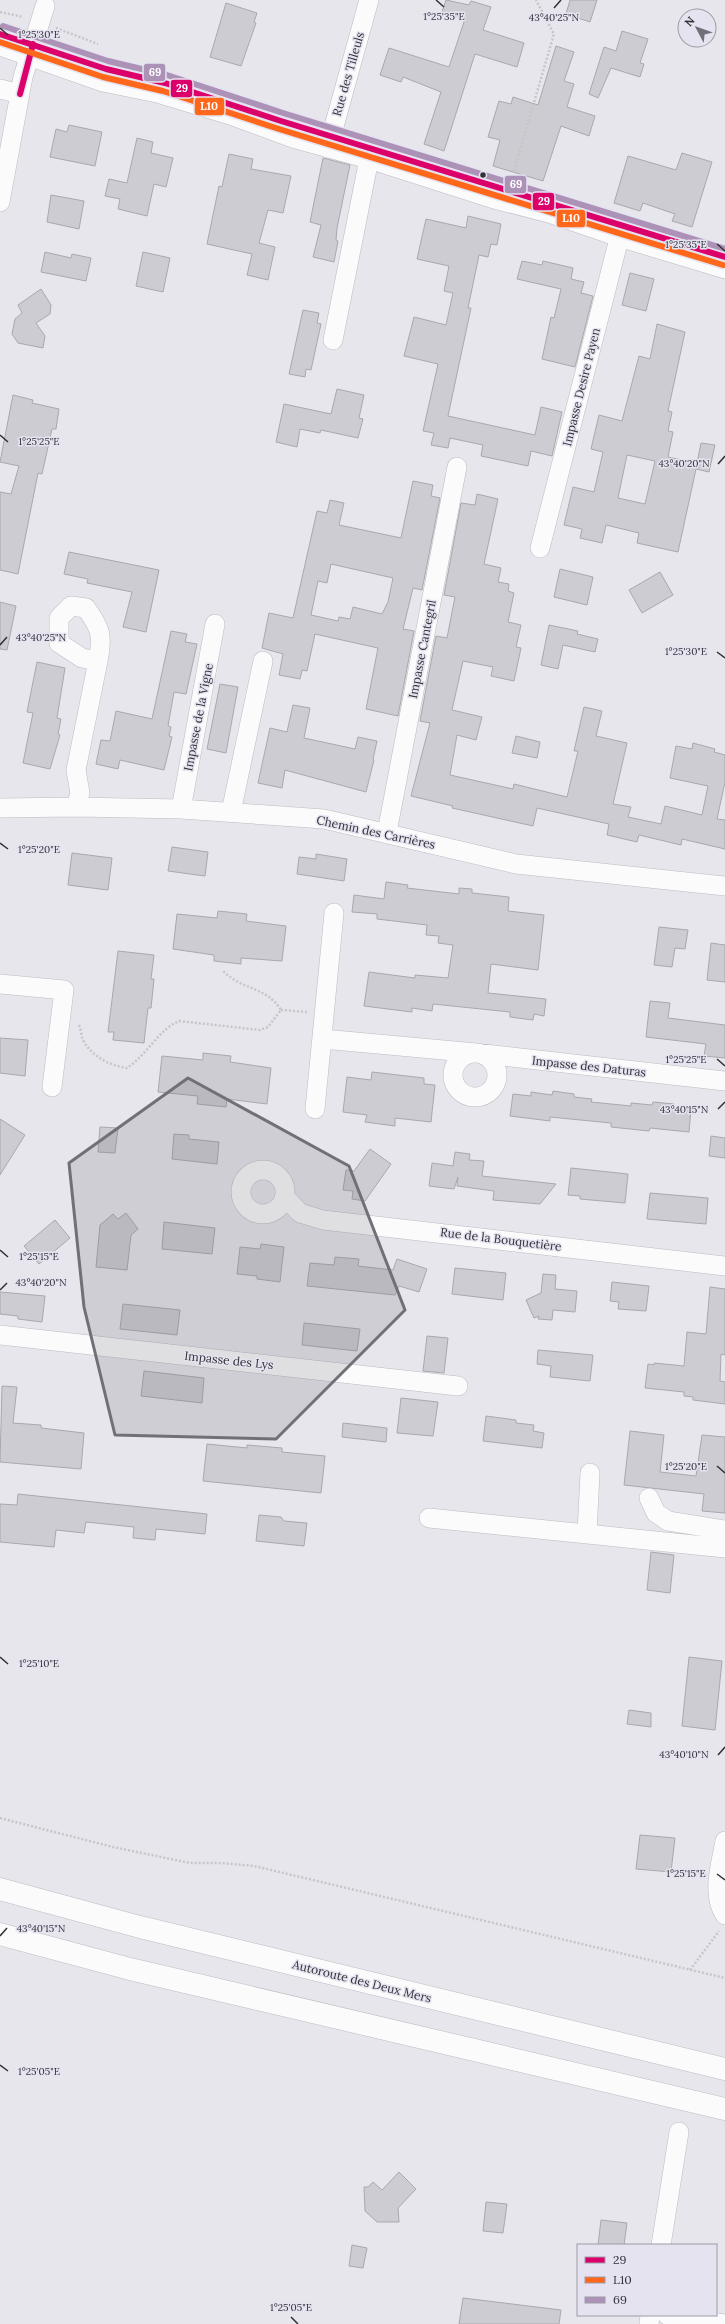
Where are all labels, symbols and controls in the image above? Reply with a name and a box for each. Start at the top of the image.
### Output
north arrow [677,8,717,48]
text: 1°25'35"E [423,10,465,23]
text: 43°40'25"N [529,11,580,24]
text: N [681,13,698,29]
text: 1°25'30"E [18,28,60,41]
street label: Rue des Tilleuls [329,30,367,118]
line badge: 69 [143,63,166,82]
text: 69 [149,65,161,79]
line badge: 29 [170,79,193,98]
text: 29 [176,81,188,95]
line badge: L10 [194,97,225,116]
text: L10 [200,99,218,113]
unlabelled marker [478,170,488,180]
line badge: 69 [504,175,527,194]
text: 69 [510,177,522,191]
line badge: 29 [532,192,555,211]
text: 29 [538,194,550,208]
line badge: L10 [556,209,586,228]
text: L10 [562,211,580,225]
text: 1°25'35"E [665,238,707,251]
street label: Impasse Desire Payen [559,326,603,448]
text: 1°25'25"E [18,435,60,448]
text: 43°40'20"N [658,457,710,470]
street label: Impasse Cantegril [405,598,439,700]
text: 43°40'25"N [16,631,67,644]
text: 1°25'30"E [665,645,707,658]
street label: Impasse de la Vigne [180,661,216,772]
street label: Chemin des Carrières [315,812,437,852]
text: 1°25'20"E [18,843,60,856]
street label: Impasse des Daturas [531,1053,647,1080]
text: 1°25'25"E [665,1053,707,1066]
text: 43°40'15"N [660,1103,709,1116]
street label: Rue de la Bouquetière [439,1224,563,1254]
text: 1°25'15"E [19,1250,59,1263]
text: 43°40'20"N [15,1276,67,1289]
street label: Impasse des Lys [184,1348,275,1372]
text: 1°25'20"E [665,1460,707,1473]
text: 1°25'10"E [19,1657,59,1670]
text: 43°40'10"N [659,1748,709,1761]
text: 1°25'15"E [666,1867,706,1880]
text: 43°40'15"N [17,1922,66,1935]
street label: Autoroute des Deux Mers [290,1956,433,2006]
text: 1°25'05"E [18,2065,60,2078]
legend [577,2244,717,2316]
text: 29 [613,2252,626,2267]
text: L10 [613,2272,632,2287]
text: 69 [613,2292,627,2307]
text: 1°25'05"E [270,2301,312,2314]

